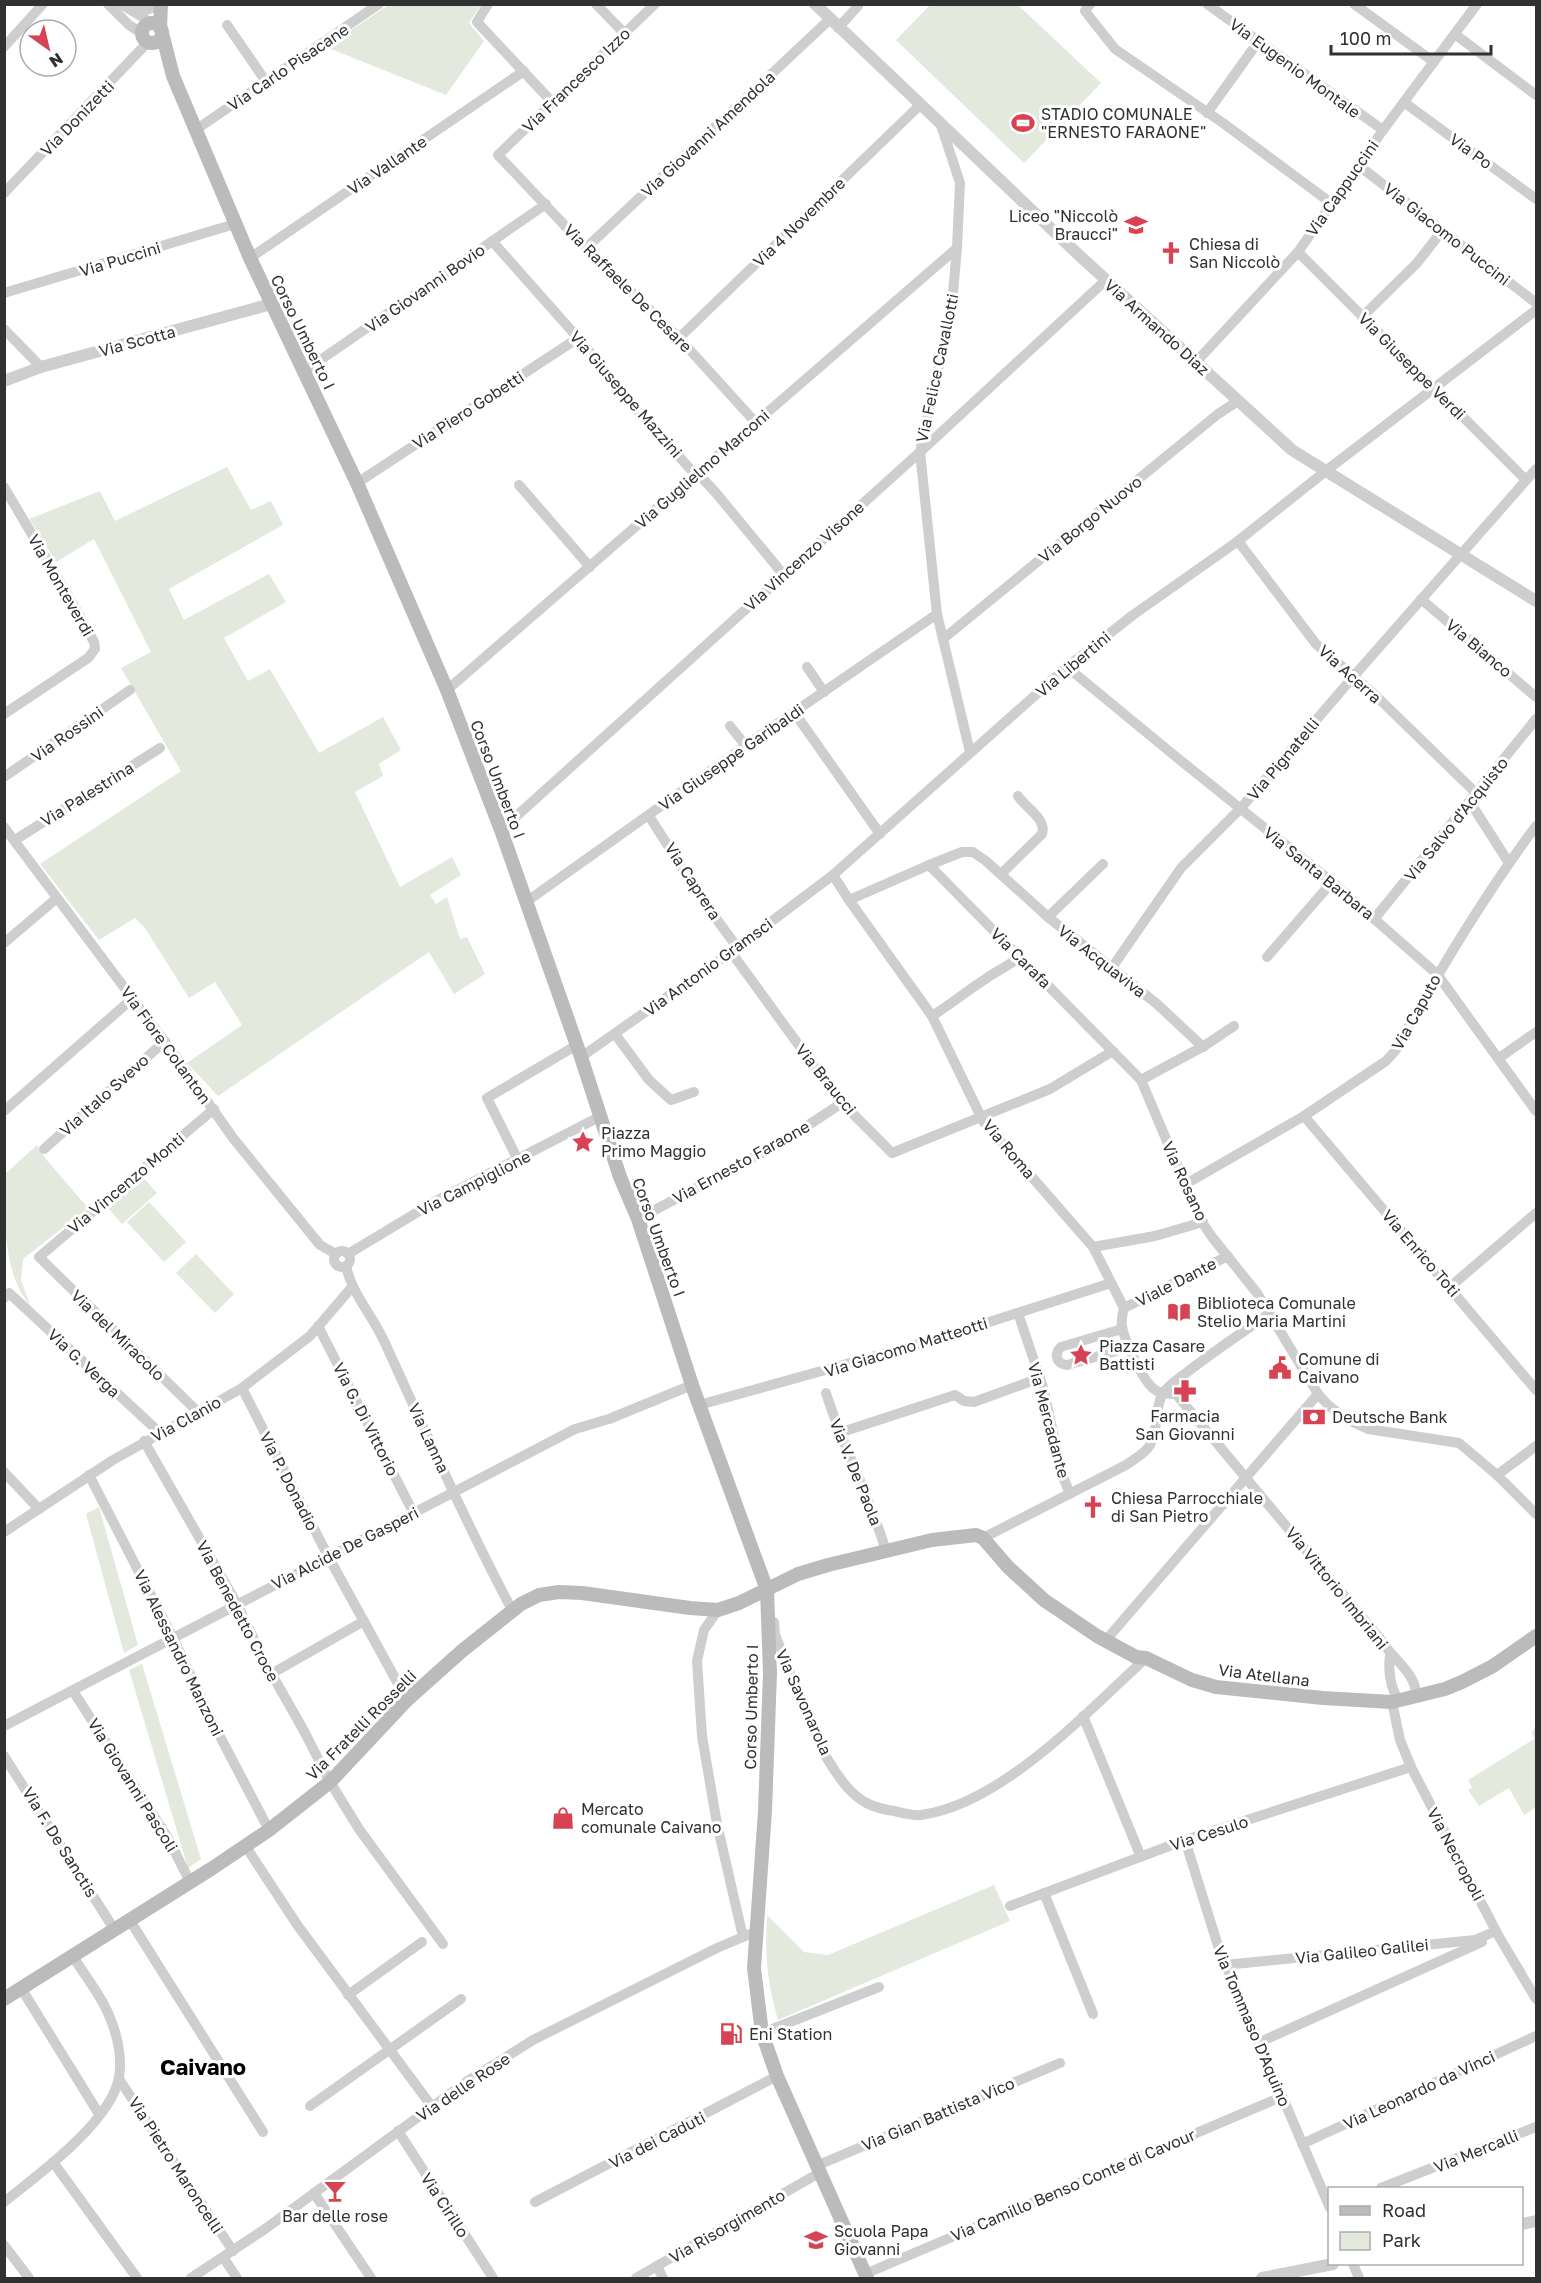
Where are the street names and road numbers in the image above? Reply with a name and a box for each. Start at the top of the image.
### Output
street label: Via Eugenio Montale [1226,14,1364,122]
street label: Via Carlo Pisacane [224,19,352,115]
street label: Via Francesco Izzo [518,23,634,137]
street label: Via Giovanni Amendola [637,67,779,201]
street label: Via Donizetti [36,76,118,160]
street label: Via Po [1446,129,1496,173]
street label: Via Vallante [343,131,431,199]
street label: Via Cappuccini [1301,136,1383,240]
street label: Via 4 Novembre [749,173,849,271]
street label: Via Giacomo Puccini [1380,178,1514,290]
street label: Via Raffaele De Cesare [560,220,696,356]
street label: Via Puccini [77,237,163,281]
street label: Via Giovanni Bovio [361,239,489,337]
street label: Corso Umberto I [267,271,339,393]
street label: Via Armando Diaz [1100,275,1214,379]
street label: Via Felice Cavallotti [911,292,963,444]
street label: Via Giuseppe Verdi [1354,308,1470,424]
street label: Via Scotta [97,321,177,361]
street label: Via Giuseppe Mazzini [565,326,687,462]
street label: Via Piero Gobetti [409,367,527,453]
street label: Via Guglielmo Marconi [631,405,773,533]
street label: Via Borgo Nuovo [1034,471,1146,567]
street label: Via Vincenzo Visone [740,497,868,615]
street label: Via Monteverdi [24,530,98,640]
street label: Via Bianco [1442,615,1516,681]
street label: Via Libertini [1031,627,1115,701]
street label: Via Acerra [1314,640,1386,708]
street label: Via Giuseppe Garibaldi [654,699,808,815]
street label: Via Rossini [27,702,107,766]
street label: Via Pignatelli [1243,714,1323,804]
street label: Corso Umberto I [466,717,530,841]
street label: Via Salvo d'Acquisto [1400,753,1512,885]
street label: Via Palestrina [37,757,137,831]
street label: Via Santa Barbara [1260,822,1378,924]
street label: Via Caprera [661,839,725,923]
street label: Via Antonio Gramsci [640,914,776,1020]
street label: Via Acquaviva [1054,920,1150,1002]
street label: Via Carafa [986,923,1056,993]
street label: Via Caputo [1387,971,1445,1053]
street label: Via Fiore Colanton [116,982,216,1108]
street label: Via Braucci [791,1040,861,1118]
street label: Via Italo Svevo [55,1050,153,1140]
street label: Via Roma [978,1115,1040,1183]
street label: Via Ernesto Faraone [669,1116,813,1208]
street label: Via Vincenzo Monti [64,1128,188,1238]
street label: Via Rosano [1158,1138,1212,1224]
street label: Via Campiglione [414,1146,534,1220]
street label: Corso Umberto I [628,1175,690,1299]
street label: Via Enrico Toti [1378,1205,1464,1301]
street label: Viale Dante [1132,1253,1220,1311]
street label: Via del Miracolo [67,1285,169,1385]
street label: Via Giacomo Matteotti [822,1313,990,1381]
street label: Via G. Verga [44,1324,124,1402]
street label: Via G. Di Vittorio [329,1359,403,1479]
street label: Via Mercadante [1024,1360,1074,1480]
street label: Via Clanio [148,1392,224,1446]
street label: Via Lanna [404,1400,454,1476]
street label: Via V. De Paola [825,1416,887,1528]
street label: Via P. Donadio [255,1428,323,1534]
street label: Via Alcide De Gasperi [268,1502,422,1594]
street label: Via Vittorio Imbriani [1281,1523,1393,1653]
street label: Via Benedetto Croce [192,1537,284,1685]
street label: Via Alessandro Manzoni [130,1567,228,1739]
street label: Corso Umberto I [740,1644,762,1770]
street label: Via Savonarola [772,1646,836,1758]
street label: Via Atellana [1217,1659,1311,1691]
street label: Via Fratelli Rosselli [302,1666,420,1784]
street label: Via Giovanni Pascoli [84,1714,182,1856]
street label: Via F. De Sanctis [18,1783,102,1901]
street label: Via Necropoli [1423,1804,1489,1904]
street label: Via Cesulo [1167,1811,1251,1855]
street label: Via Galileo Galilei [1294,1934,1430,1968]
street label: Via Tommaso D'Aquino [1209,1943,1295,2109]
street label: Via Leonardo da Vinci [1340,2046,1498,2134]
street label: Via delle Rose [412,2048,514,2126]
street label: Via Gian Battista Vico [858,2073,1018,2155]
street label: Via Pietro Maroncelli [124,2093,228,2237]
street label: Via dei Caduti [605,2107,709,2173]
street label: Via Camillo Benso Conte di Cavour [948,2124,1198,2246]
street label: Via Mercalli [1431,2125,1521,2177]
street label: Via Cirillo [417,2169,473,2241]
street label: Via Risorgimento [665,2185,789,2267]

